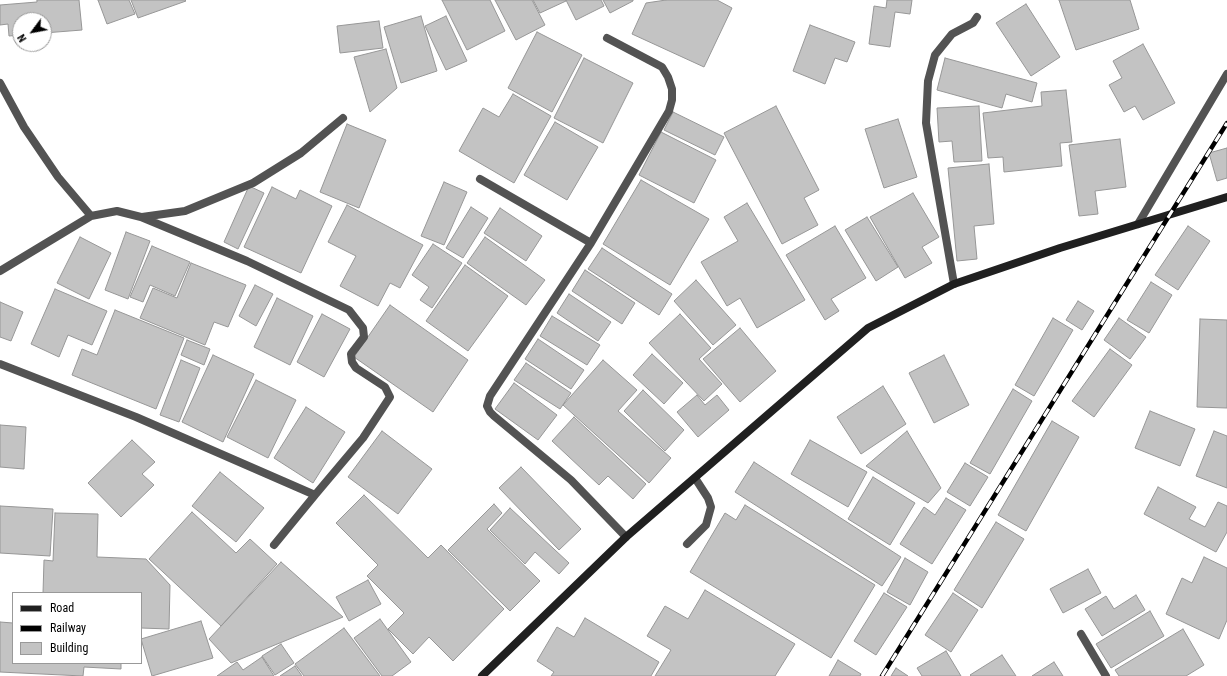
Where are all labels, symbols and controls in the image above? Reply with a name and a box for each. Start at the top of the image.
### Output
north arrow [12,12,52,52]
text: N [15,32,30,44]
legend [12,592,142,664]
text: Road [50,601,74,615]
text: Railway [50,621,86,635]
text: Building [50,641,88,655]

